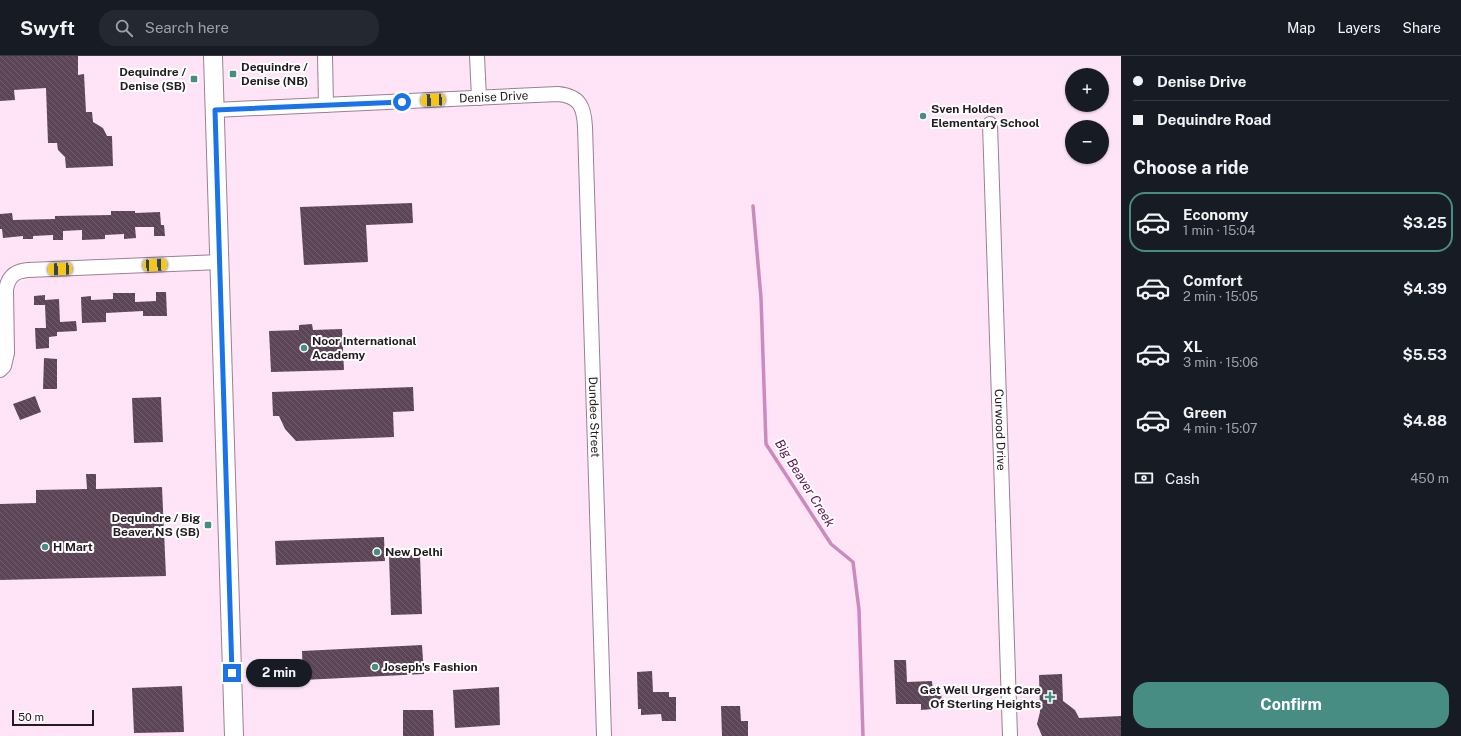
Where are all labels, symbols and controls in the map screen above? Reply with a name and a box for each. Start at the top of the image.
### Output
search box [99,10,379,46]
text: Swyft [20,17,75,39]
icon: search [113,17,135,39]
text: Search here [145,19,229,36]
text: Map [1287,20,1315,36]
text: Layers [1337,20,1381,36]
text: Share [1403,20,1441,36]
place label: Dequindre / Denise (NB) [241,60,308,88]
place label: Dequindre / Denise (SB) [119,65,186,93]
map controls [1065,68,1109,164]
button: + [1065,68,1109,112]
marker: Dequindre / Denise (NB) [228,69,238,79]
text: Denise Drive [1157,73,1246,90]
marker: Dequindre / Denise (SB) [189,74,199,84]
street label: Denise Drive [459,88,529,106]
route start [393,93,411,111]
car [421,93,445,107]
place label: Sven Holden Elementary School [931,102,1040,130]
marker: Sven Holden Elementary School [918,111,928,121]
text: Dequindre Road [1157,111,1271,128]
button: − [1065,120,1109,164]
text: Choose a ride [1133,157,1249,178]
icon: car [1135,204,1171,240]
text: Economy [1183,206,1248,223]
text: $3.25 [1403,214,1447,231]
text: 1 min · 15:04 [1183,223,1255,238]
car [143,258,167,272]
car [48,263,72,275]
icon: car [1135,270,1171,306]
text: Comfort [1183,272,1243,289]
text: $4.39 [1403,280,1447,297]
text: 2 min · 15:05 [1183,289,1258,304]
place label: Noor International Academy [312,334,417,362]
icon: car [1135,336,1171,372]
text: XL [1183,338,1202,355]
marker: Noor International Academy [299,343,309,353]
text: $5.53 [1403,346,1447,363]
text: 3 min · 15:06 [1183,355,1258,370]
street label: Dundee Street [586,376,602,458]
street label: Curwood Drive [992,389,1008,471]
icon: car [1135,402,1171,438]
text: Green [1183,404,1227,421]
text: $4.88 [1403,412,1447,429]
text: 4 min · 15:07 [1183,421,1258,436]
water label: Big Beaver Creek [772,436,838,530]
icon: cash [1133,467,1155,489]
text: Cash [1165,470,1200,487]
text: 450 m [1410,471,1449,486]
place label: Dequindre / Big Beaver NS (SB) [112,511,200,539]
marker: Dequindre / Big Beaver NS (SB) [203,520,213,530]
place label: H Mart [53,540,93,554]
marker: H Mart [40,542,50,552]
place label: New Delhi [385,545,443,559]
marker: New Delhi [372,547,382,557]
callout: 2 min [246,659,312,687]
place label: Joseph's Fashion [383,660,478,674]
marker: Joseph's Fashion [370,662,380,672]
route end [223,664,241,682]
text: 2 min [262,665,296,680]
button: Confirm [1133,682,1449,728]
place label: Get Well Urgent Care Of Sterling Heights [920,683,1041,711]
marker: Get Well Urgent Care Of Sterling Heights [1044,691,1056,703]
scale bar [12,708,94,727]
text: 50 m [18,711,44,723]

